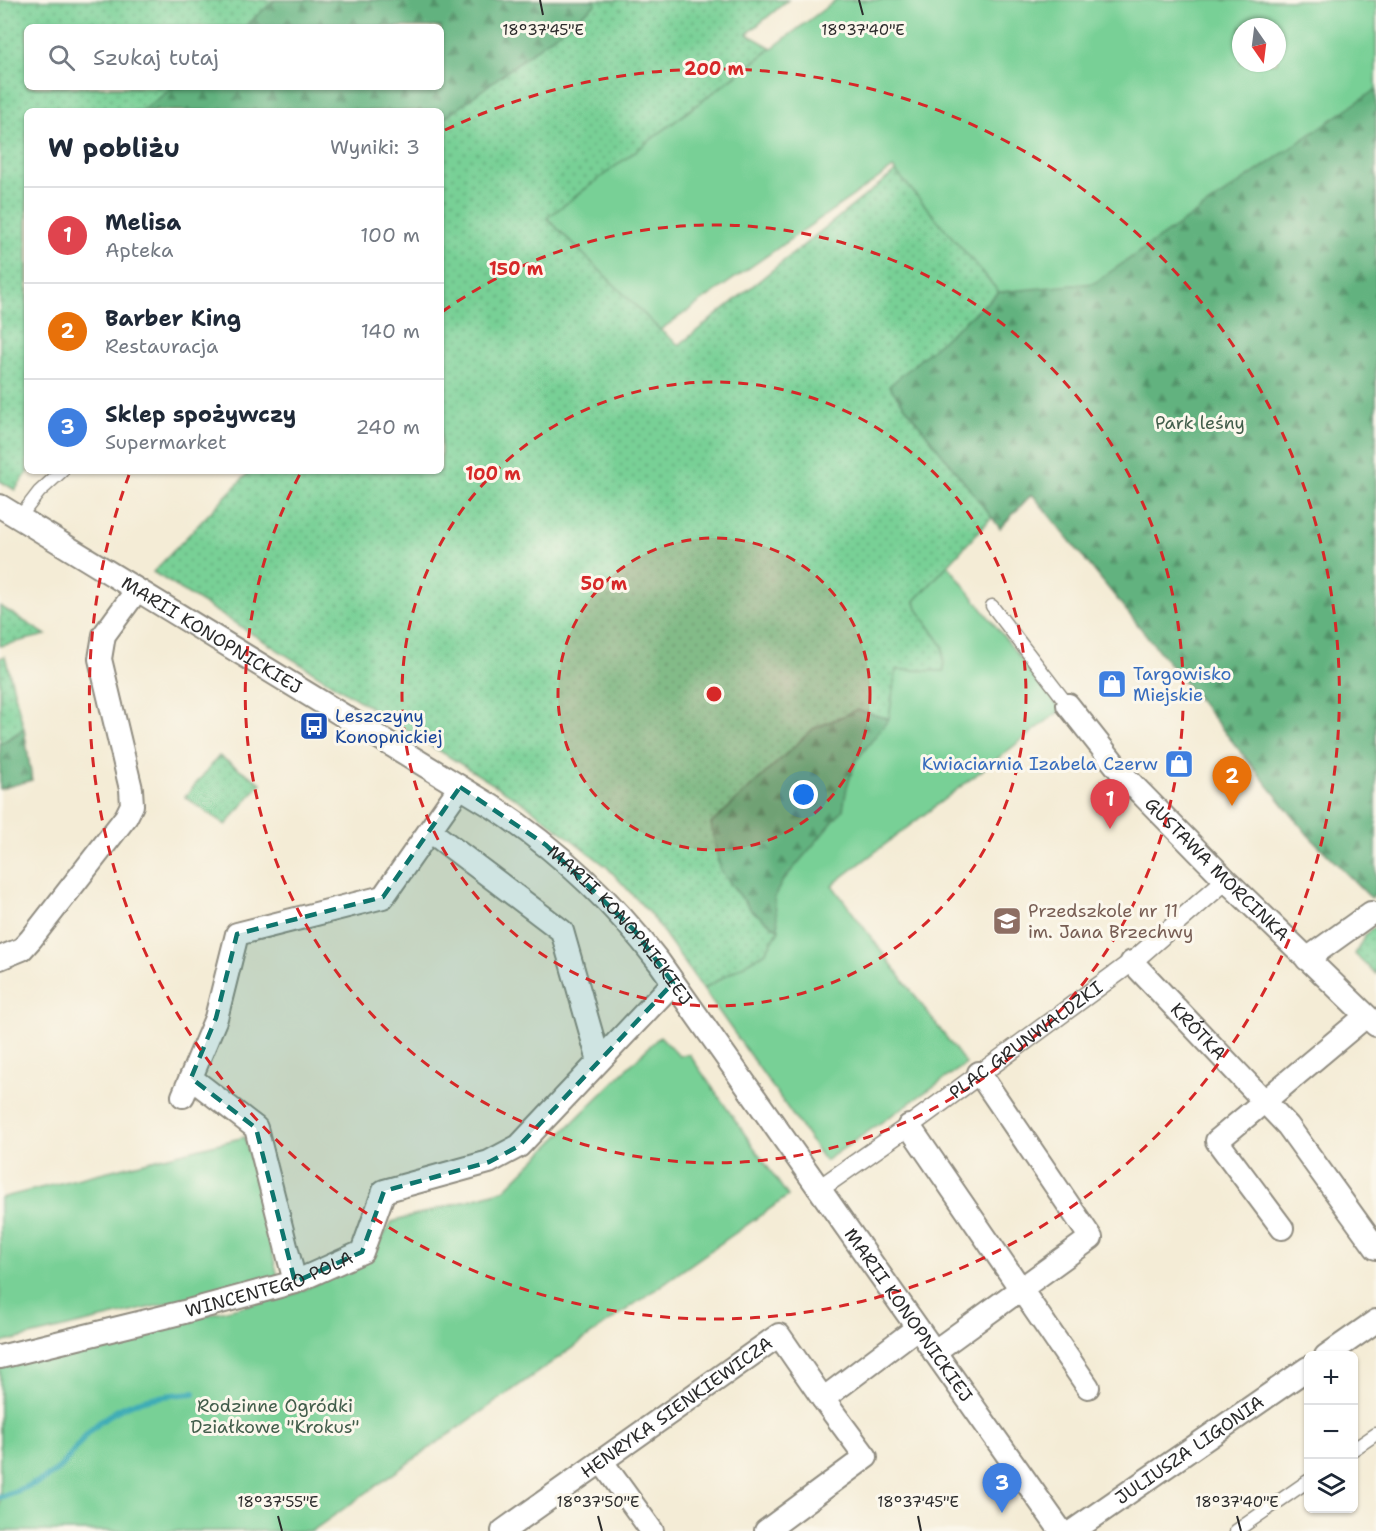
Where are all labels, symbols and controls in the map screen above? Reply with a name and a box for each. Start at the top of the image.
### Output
north arrow [1232,18,1286,72]
text: 18°37'45"E [502,20,584,40]
text: 18°37'40"E [821,20,905,40]
search box [24,24,444,90]
icon: search [45,41,78,74]
text: Szukaj tutaj [93,43,219,72]
text: 200 m [684,57,745,81]
text: W pobliżu [48,130,180,165]
text: Wyniki: 3 [330,134,420,160]
text: Melisa [105,208,181,237]
text: 1 [63,222,72,248]
text: 100 m [360,222,420,248]
text: Apteka [105,237,173,263]
text: 150 m [489,257,544,281]
text: Barber King [105,304,241,333]
text: 2 [61,318,75,344]
text: 140 m [361,318,420,344]
text: Restauracja [105,333,219,359]
text: Sklep spożywczy [105,400,296,429]
park label: Park leśny [1155,411,1245,435]
text: 3 [61,414,75,440]
text: 240 m [355,414,420,440]
text: Supermarket [105,429,227,455]
text: 100 m [465,462,521,486]
street label: MARII KONOPNICKIEJ [117,571,306,699]
text: 50 m [581,572,628,596]
place label: Targowisko Miejskie [1133,662,1231,707]
shop icon: Targowisko Miejskie [1096,668,1128,700]
centre of rings [704,684,724,704]
place label: Leszczyny Konopnickiej [335,704,442,749]
bus stop icon: Leszczyny Konopnickiej [298,710,330,742]
shop icon: Kwiaciarnia Izabela Czerw [1163,748,1195,780]
place label: Kwiaciarnia Izabela Czerw [922,752,1158,776]
pin: 2 [1212,756,1252,806]
your location [789,780,818,809]
pin: 1 [1090,780,1130,829]
street label: GUSTAWA MORCINKA [1139,792,1294,946]
street label: MARII KONOPNICKIEJ [542,840,698,1010]
place label: Przedszkole nr 11 im. Jana Brzechwy [1028,899,1193,944]
school or university icon: Przedszkole nr 11 im. Jana Brzechwy [991,905,1023,937]
street label: PLAC GRUNWALDZKI [944,975,1108,1104]
street label: KRÓTKA [1165,998,1231,1065]
street label: MARII KONOPNICKIEJ [839,1223,978,1407]
street label: WINCENTEGO POLA [182,1246,357,1323]
street label: HENRYKA SIENKIEWICZA [576,1331,777,1484]
map controls [1304,1351,1358,1513]
button: + [1304,1351,1358,1405]
street label: JULIUSZA LIGONIA [1111,1390,1269,1510]
park label: Rodzinne Ogródki Działkowe "Krokus" [190,1394,360,1439]
button: − [1304,1405,1358,1459]
button: layers [1304,1459,1358,1513]
pin: 3 [982,1464,1022,1513]
text: 18°37'55"E [238,1492,318,1512]
text: 18°37'50"E [557,1492,639,1512]
text: 18°37'45"E [877,1492,959,1512]
text: 18°37'40"E [1195,1492,1279,1512]

